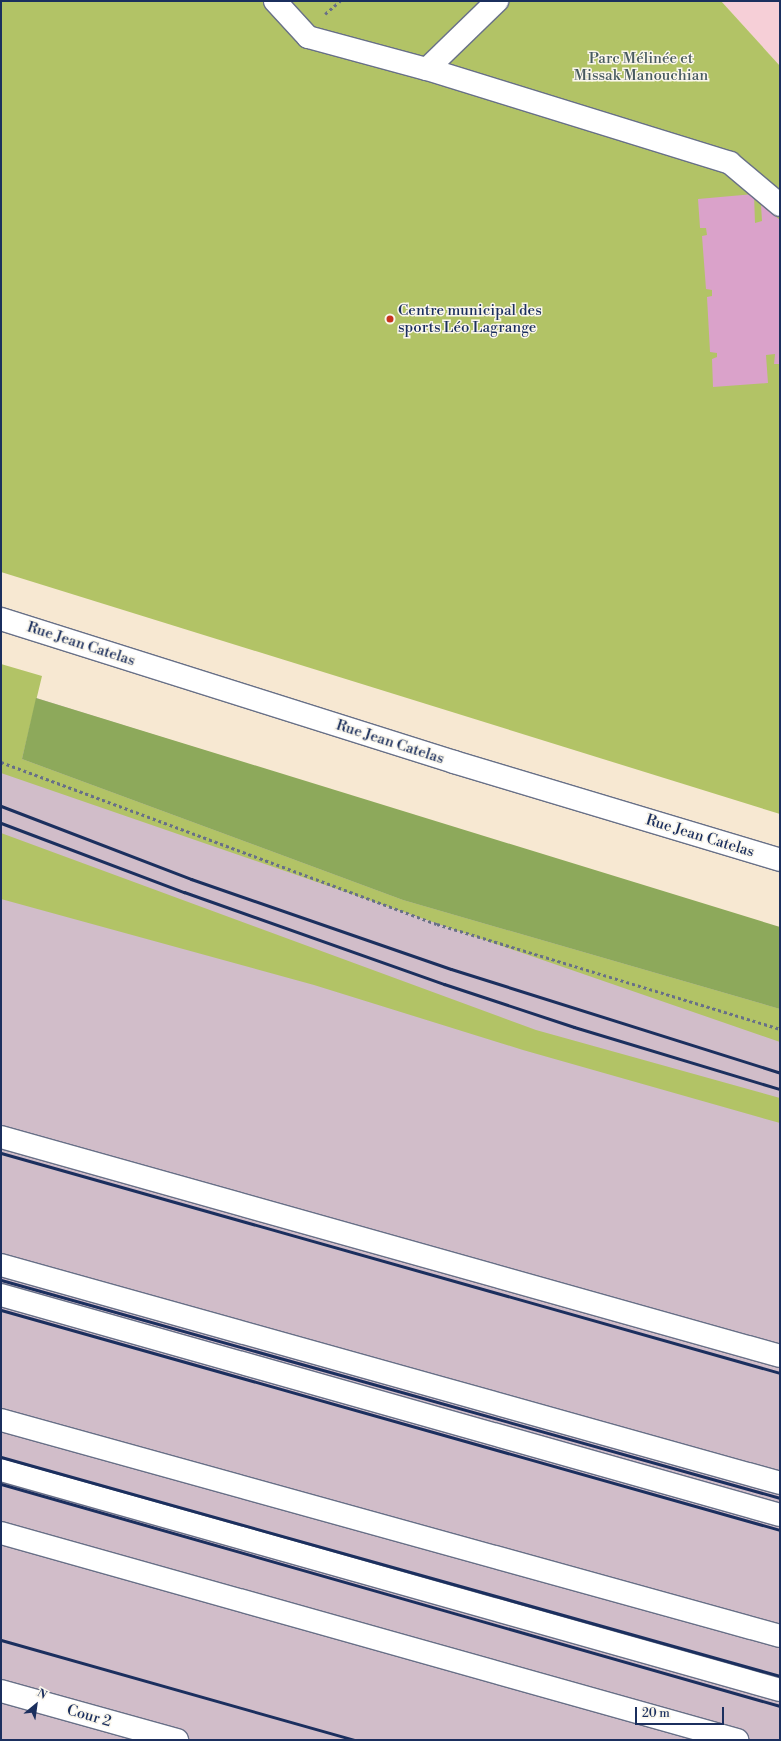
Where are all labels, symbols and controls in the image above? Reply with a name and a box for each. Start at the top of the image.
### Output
park label: Parc Mélinée et Missak Manouchian [574,49,708,84]
place label: Centre municipal des sports Léo Lagrange [398,301,542,336]
marker: Centre municipal des sports Léo Lagrange [385,314,395,324]
street label: Rue Jean Catelas [25,618,137,670]
street label: Rue Jean Catelas [334,716,446,768]
street label: Rue Jean Catelas [644,811,756,861]
north arrow [16,1685,56,1725]
text: N [35,1686,49,1703]
scale bar [637,1699,726,1725]
street label: Cour 2 [65,1701,113,1731]
text: 20 m [642,1706,670,1721]

